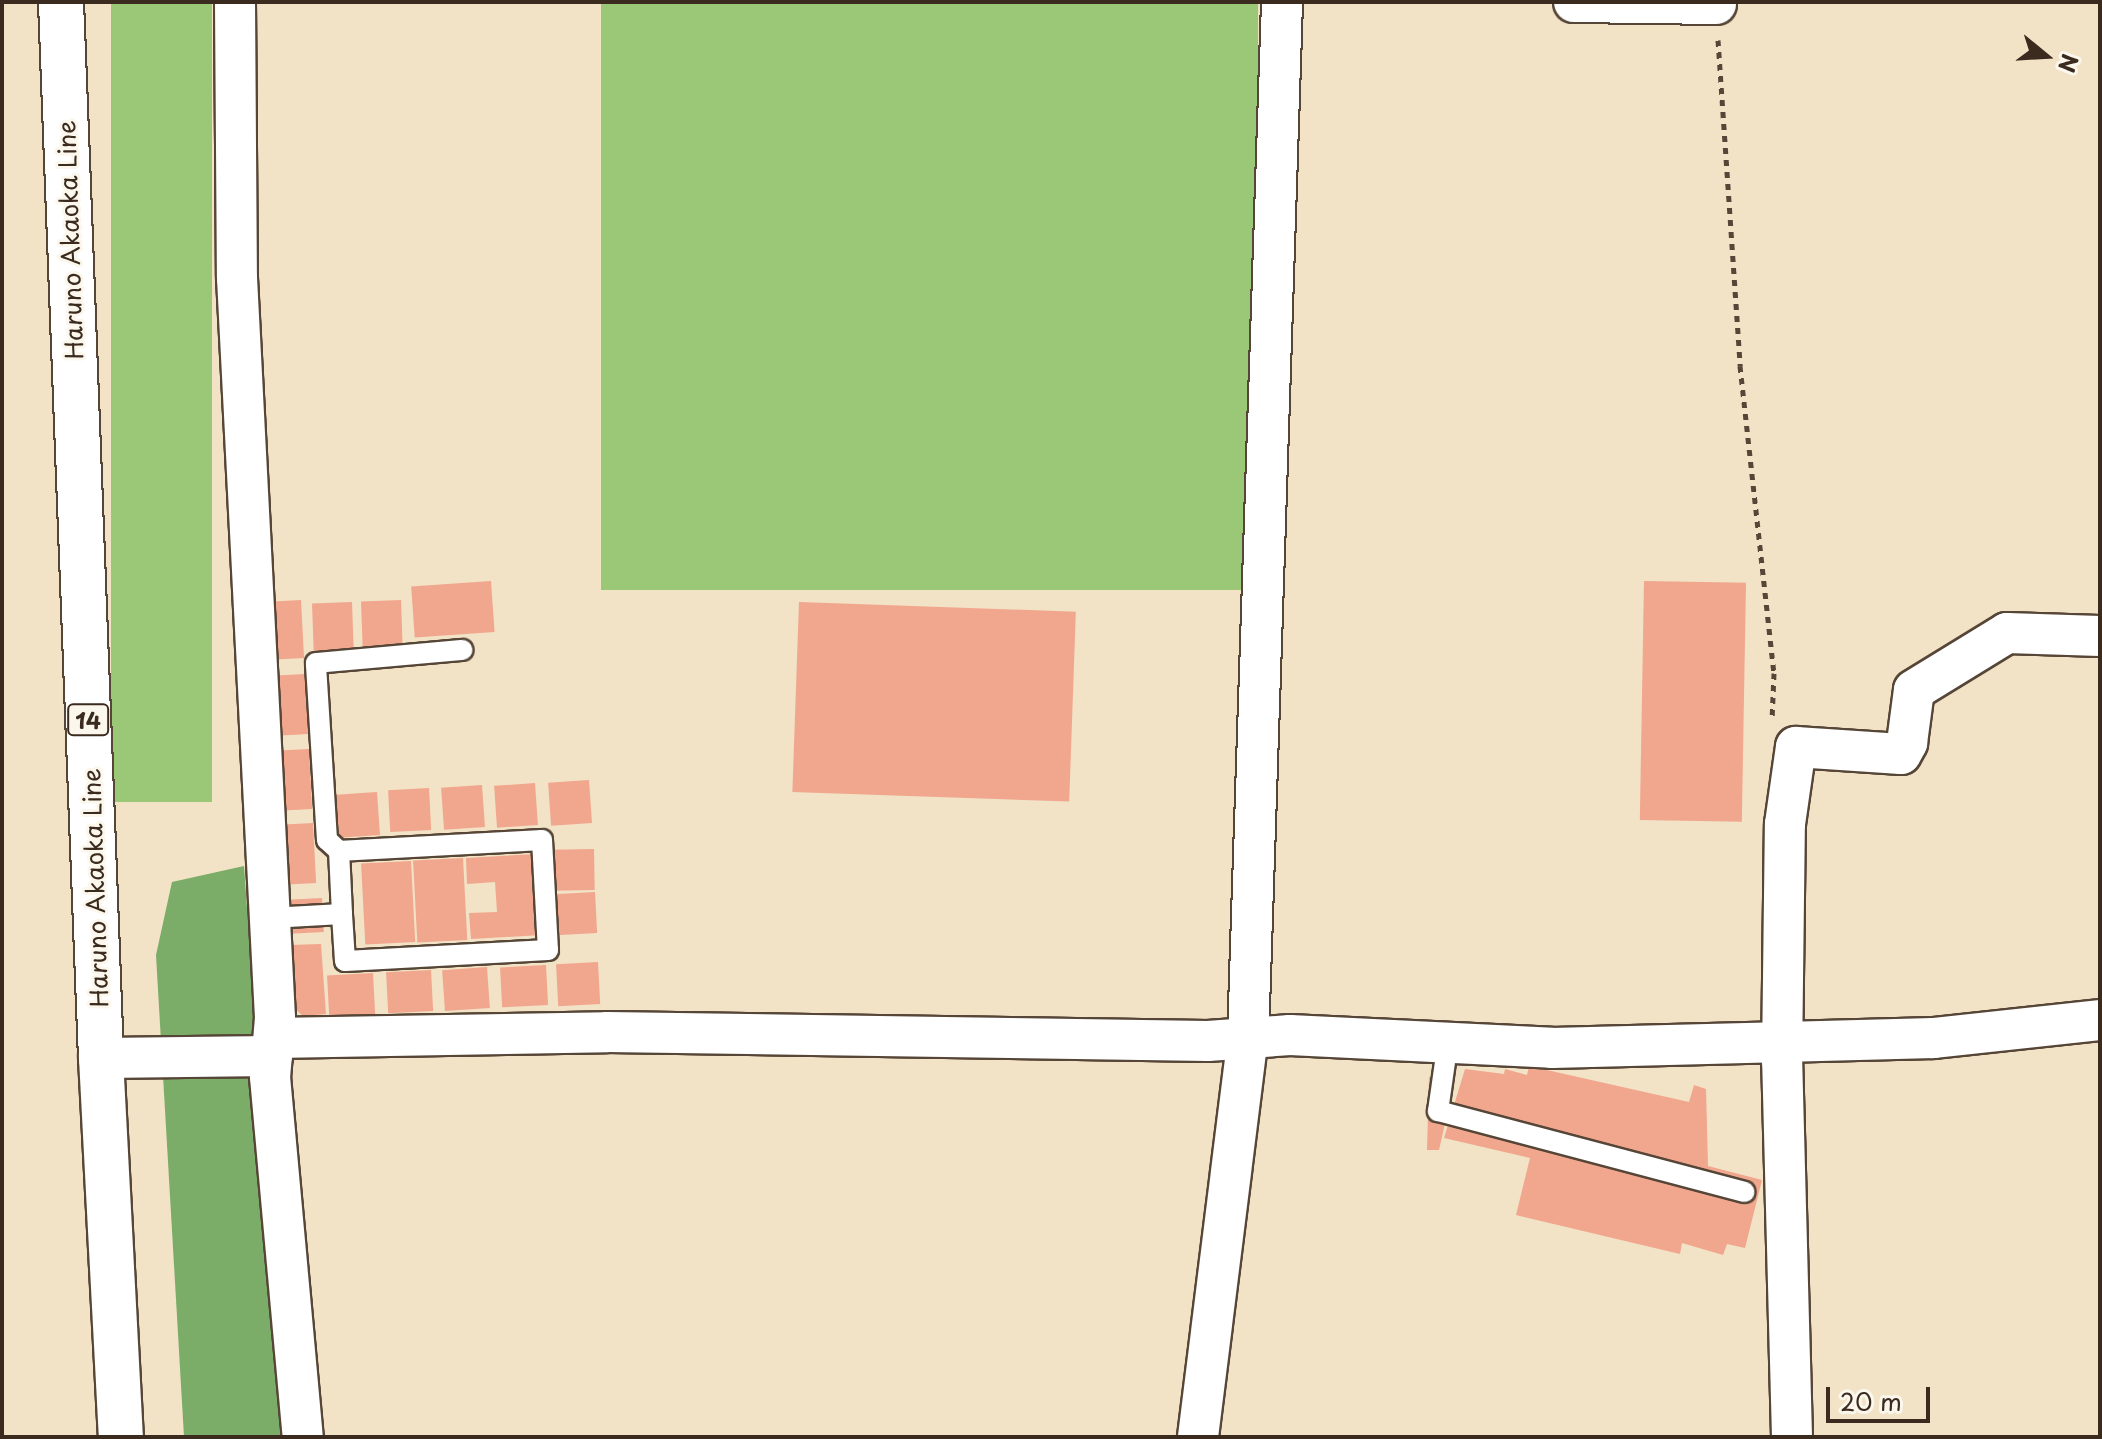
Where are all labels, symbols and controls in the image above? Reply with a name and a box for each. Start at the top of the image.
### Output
north arrow [2006,16,2086,96]
text: N [2051,50,2088,77]
street label: Haruno Akaoka Line [51,119,89,361]
road number: 14 [66,702,110,738]
street label: Haruno Akaoka Line [76,767,114,1009]
scale bar [1830,1371,1934,1421]
text: 20 m [1840,1383,1902,1419]

